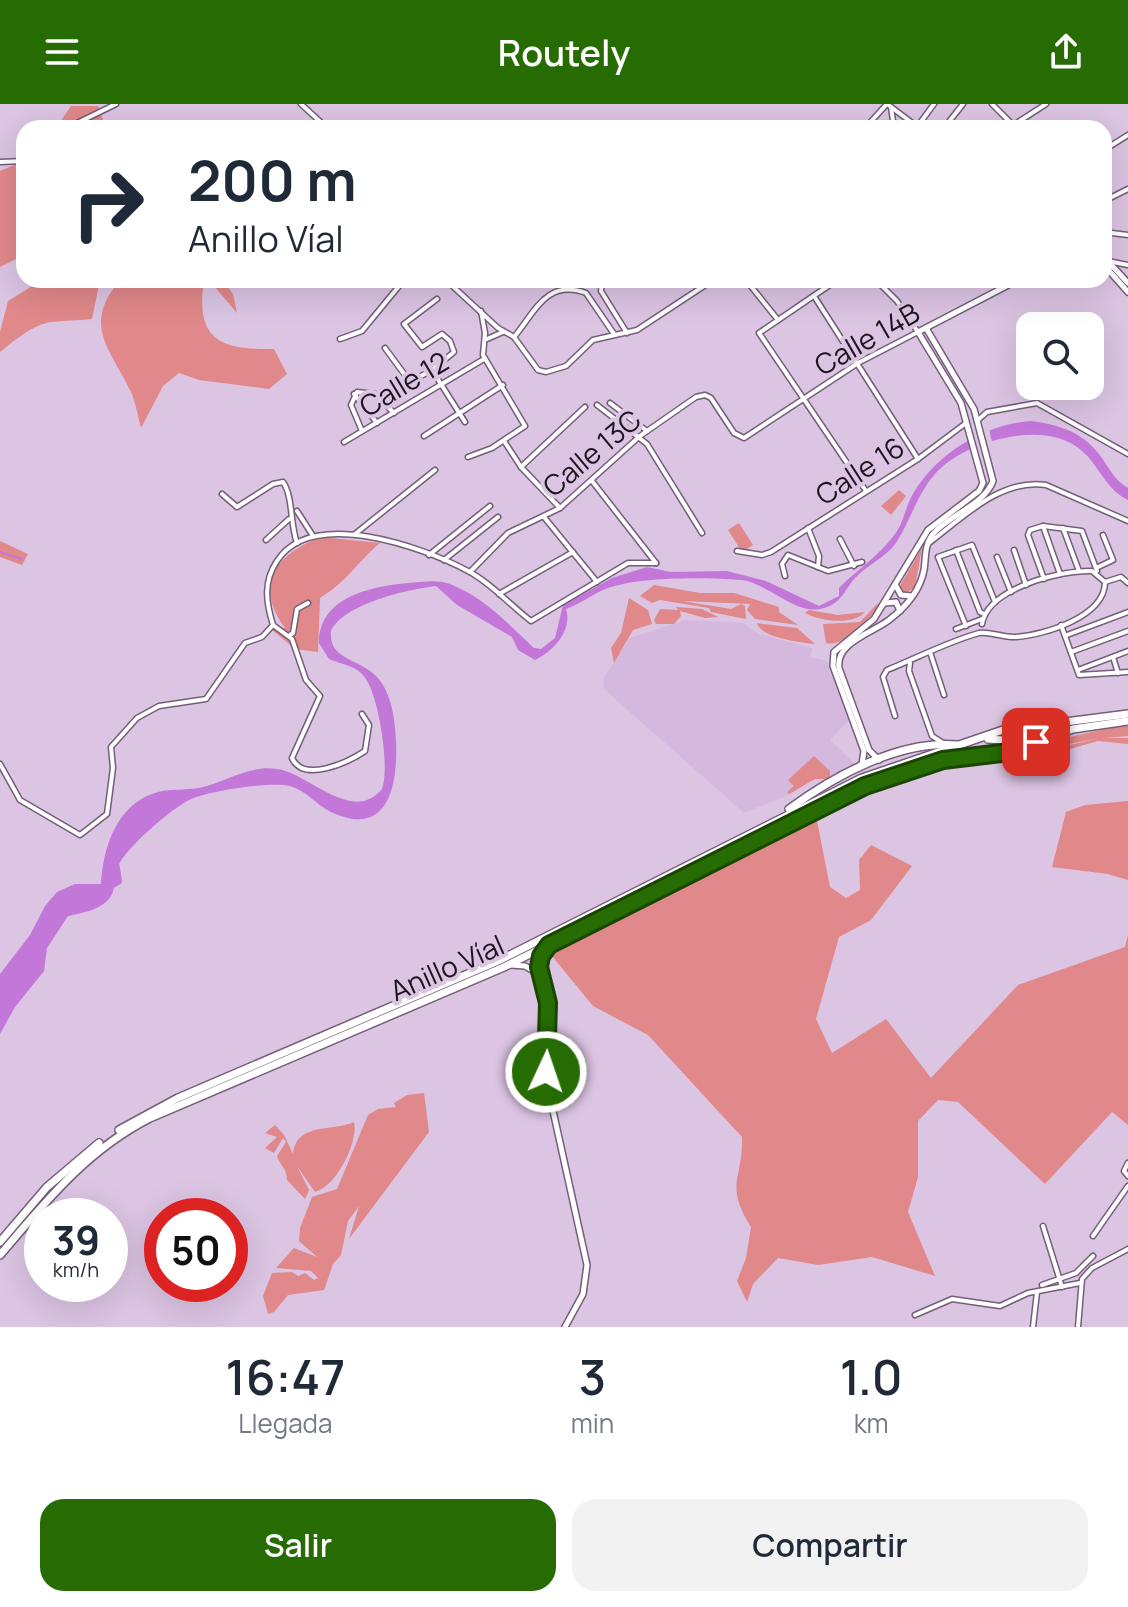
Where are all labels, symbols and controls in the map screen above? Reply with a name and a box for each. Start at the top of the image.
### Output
text: Routely [498,28,630,77]
icon: menu [40,30,84,74]
icon: share [1044,30,1088,74]
text: 200 m [188,141,357,218]
icon: right [56,152,160,256]
text: Anillo Víal [188,214,344,263]
street label: Calle 14B [807,293,926,383]
map controls [1016,312,1104,400]
button: search [1016,312,1104,400]
street label: Calle 12 [352,342,455,425]
street label: Calle 13C [534,400,648,504]
street label: Calle 16 [808,427,911,513]
pin [1002,708,1070,776]
icon: arrive [1014,720,1058,764]
street label: Anillo Víal [384,925,510,1009]
position arrow [504,1030,588,1114]
speed limit sign: 50 [144,1198,248,1302]
text: 39 [52,1212,100,1267]
text: km/h [53,1256,99,1283]
text: 16:47 [225,1344,345,1409]
text: 3 [579,1344,606,1409]
text: 1.0 [840,1344,903,1409]
text: Llegada [238,1405,332,1441]
text: min [571,1405,614,1441]
text: km [854,1405,889,1441]
button: Salir [40,1499,556,1591]
button: Compartir [572,1499,1088,1591]

